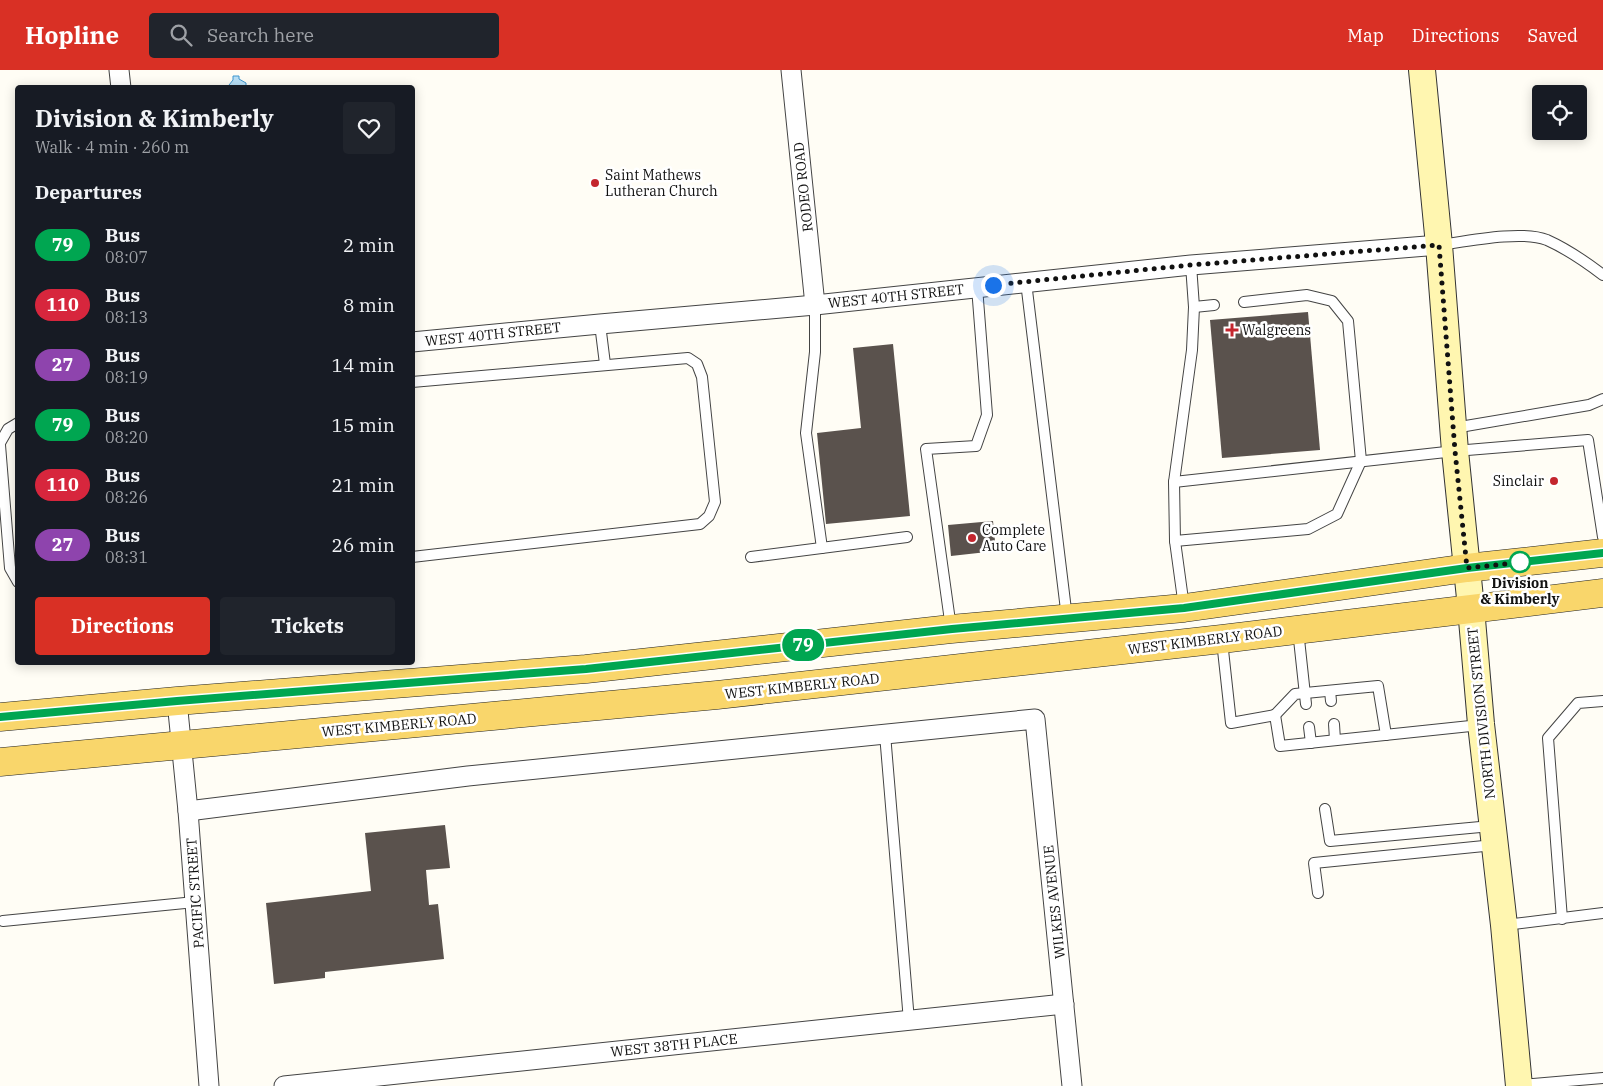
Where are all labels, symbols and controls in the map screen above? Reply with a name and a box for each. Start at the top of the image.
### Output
search box [149,13,499,58]
text: Hopline [25,19,119,51]
icon: search [167,21,195,49]
text: Search here [207,23,314,47]
text: Map [1347,24,1384,47]
text: Directions [1412,24,1500,47]
text: Saved [1528,24,1578,47]
map controls [1532,85,1587,140]
button: locate [1532,85,1587,140]
text: Division & Kimberly [35,102,274,134]
button: heart [343,102,395,154]
text: Walk · 4 min · 260 m [35,137,189,157]
street label: RODEO ROAD [789,141,817,233]
place label: Saint Mathews Lutheran Church [605,166,718,200]
marker: Saint Mathews Lutheran Church [589,177,601,189]
text: Departures [35,180,142,204]
text: Bus [105,223,140,247]
text: 79 [52,233,73,256]
text: 2 min [343,233,395,257]
text: 08:07 [105,247,148,267]
your location [981,273,1006,298]
street label: WEST 40TH STREET [827,280,965,312]
text: Bus [105,283,140,307]
text: 110 [46,293,79,316]
text: 8 min [343,293,395,317]
text: 08:13 [105,307,148,327]
street label: WEST 40TH STREET [424,318,562,350]
place label: Walgreens [1242,321,1311,339]
marker: Walgreens [1226,324,1238,336]
text: Bus [105,343,140,367]
text: 27 [52,353,73,376]
text: 14 min [332,353,395,377]
text: 08:19 [105,367,148,387]
text: Bus [105,403,140,427]
text: 79 [52,413,73,436]
text: 15 min [332,413,395,437]
text: 08:20 [105,427,148,447]
text: Bus [105,463,140,487]
place label: Sinclair [1493,472,1545,490]
text: 110 [46,473,79,496]
text: 21 min [332,473,395,497]
marker: Sinclair [1548,475,1560,487]
text: 08:26 [105,487,148,507]
place label: Complete Auto Care [982,521,1046,555]
text: Bus [105,523,140,547]
marker: Complete Auto Care [966,532,978,544]
text: 27 [52,533,73,556]
text: 26 min [332,533,395,557]
text: 08:31 [105,547,148,567]
marker: Division & Kimberly [1509,551,1531,573]
place label: Division & Kimberly [1481,574,1559,608]
button: Directions [35,597,210,655]
button: Tickets [220,597,395,655]
street label: WEST KIMBERLY ROAD [1127,622,1283,658]
street label: NORTH DIVISION STREET [1463,626,1499,800]
line badge: 79 [780,629,826,661]
text: 79 [792,633,814,656]
street label: WEST KIMBERLY ROAD [724,669,880,703]
street label: WEST KIMBERLY ROAD [321,709,477,741]
street label: PACIFIC STREET [182,837,208,949]
street label: WILKES AVENUE [1039,844,1069,960]
street label: WEST 38TH PLACE [610,1029,738,1061]

